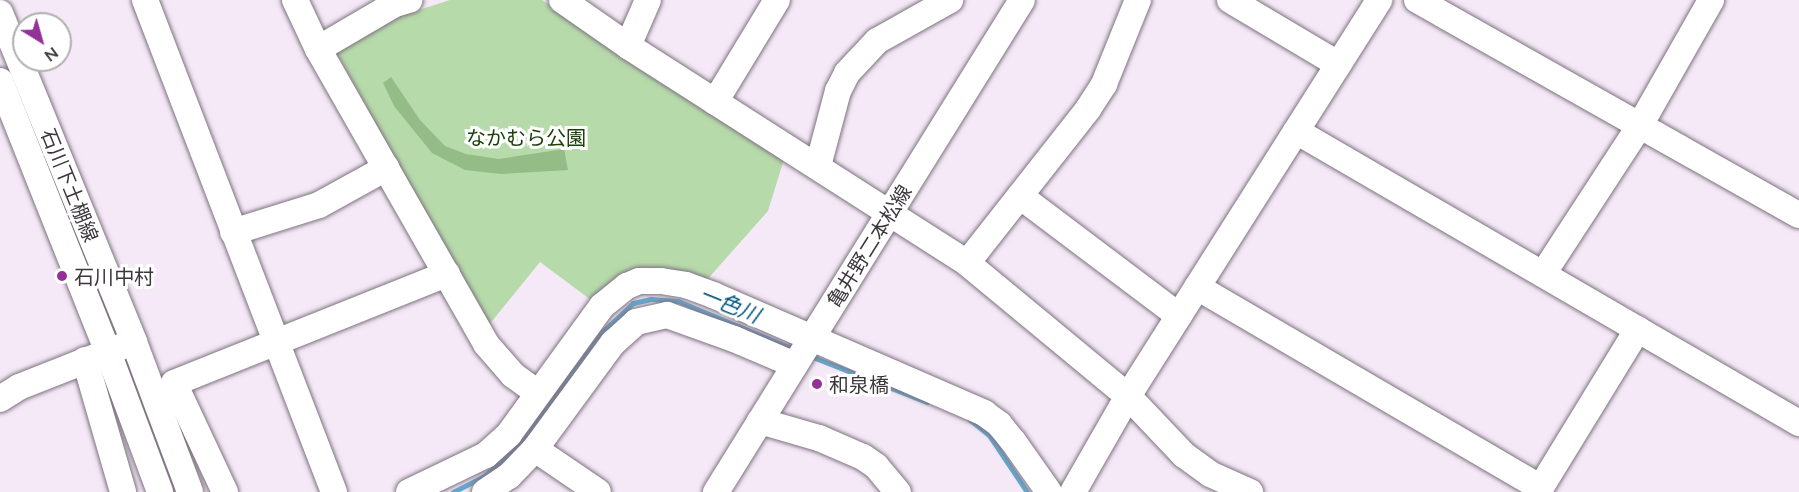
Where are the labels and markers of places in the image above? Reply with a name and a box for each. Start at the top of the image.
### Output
place label: 石川中村 [74,264,154,288]
marker: 石川中村 [55,269,69,283]
place label: 和泉橋 [829,372,889,396]
marker: 和泉橋 [810,377,824,391]

